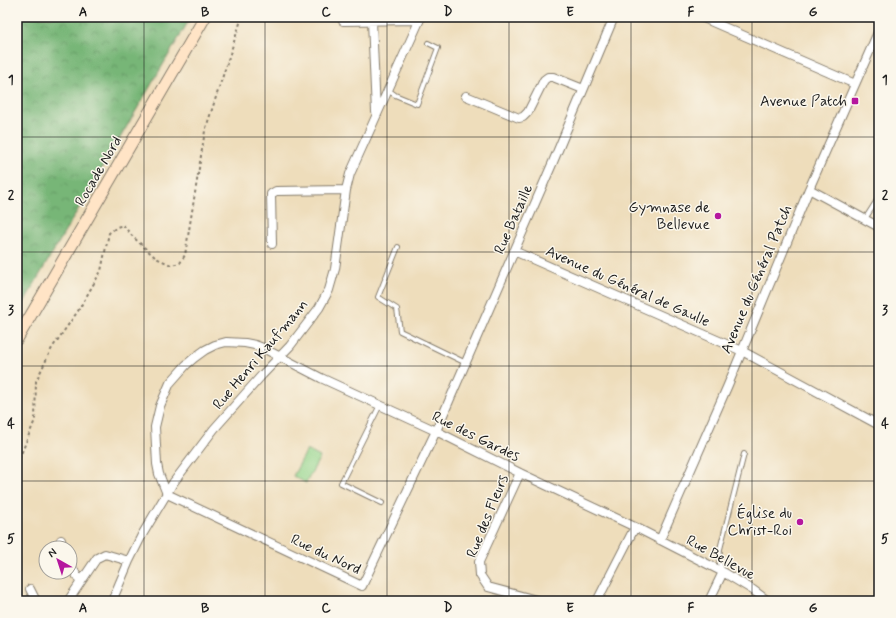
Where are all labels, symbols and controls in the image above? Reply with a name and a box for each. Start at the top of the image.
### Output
text: A [79,4,87,21]
text: B [201,4,210,21]
text: C [321,4,331,21]
text: D [444,4,453,21]
text: E [566,4,574,21]
text: F [688,4,695,21]
text: G [809,4,818,21]
text: 1 [8,72,14,89]
text: 1 [882,72,888,89]
place label: Avenue Patch [760,92,847,112]
marker: Avenue Patch [850,96,860,106]
street label: Rocade Nord [71,133,127,210]
street label: Rue Bataille [490,181,538,258]
text: 2 [8,187,15,204]
text: 2 [882,187,889,204]
place label: Gymnase de Bellevue [629,198,710,235]
street label: Avenue du Général Patch [716,202,797,357]
marker: Gymnase de Bellevue [713,211,723,221]
street label: Avenue du Général de Gaulle [542,242,713,332]
street label: Rue Henri Kaufmann [209,295,313,414]
text: 3 [8,302,14,319]
text: 3 [882,302,888,319]
street label: Rue des Gardes [428,407,523,467]
text: 4 [7,416,15,433]
text: 4 [881,416,889,433]
street label: Rue des Fleurs [462,472,514,561]
place label: Église du Christ-Roi [727,503,792,541]
marker: Église du Christ-Roi [795,517,805,527]
street label: Rue du Nord [287,530,364,580]
text: 5 [7,531,15,548]
street label: Rue Bellevue [682,531,759,585]
text: 5 [881,531,889,548]
north arrow [38,540,78,580]
text: N [45,545,60,561]
text: A [79,600,87,617]
text: B [201,600,210,617]
text: C [321,600,331,617]
text: D [444,600,453,617]
text: E [566,600,574,617]
text: F [688,600,695,617]
text: G [809,600,818,617]

